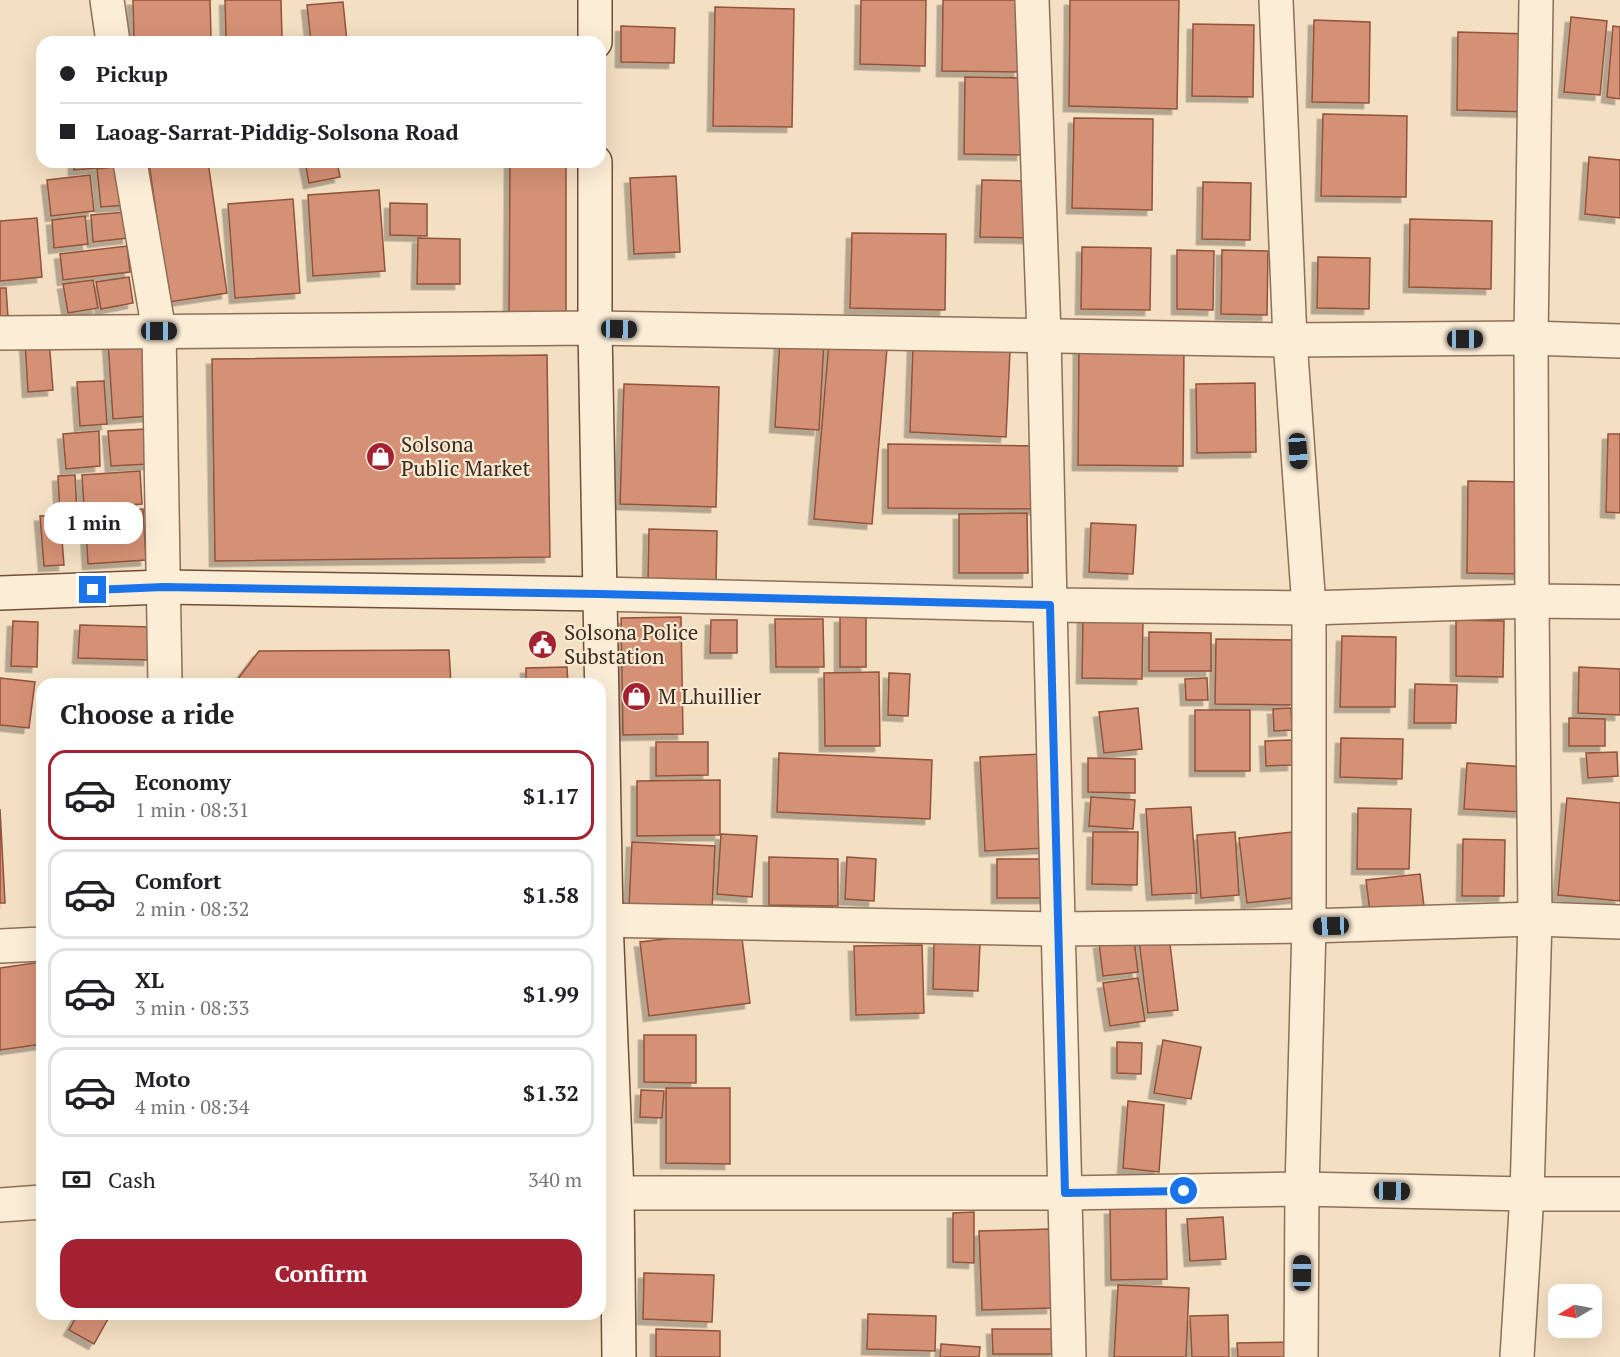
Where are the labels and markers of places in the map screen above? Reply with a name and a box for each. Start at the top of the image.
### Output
place label: Solsona Public Market [401,430,531,482]
shop icon: Solsona Public Market [364,441,396,473]
place label: Solsona Police Substation [564,618,698,670]
public building icon: Solsona Police Substation [527,629,559,661]
shop icon: M Lhuillier [621,681,653,713]
place label: M Lhuillier [658,682,761,710]

